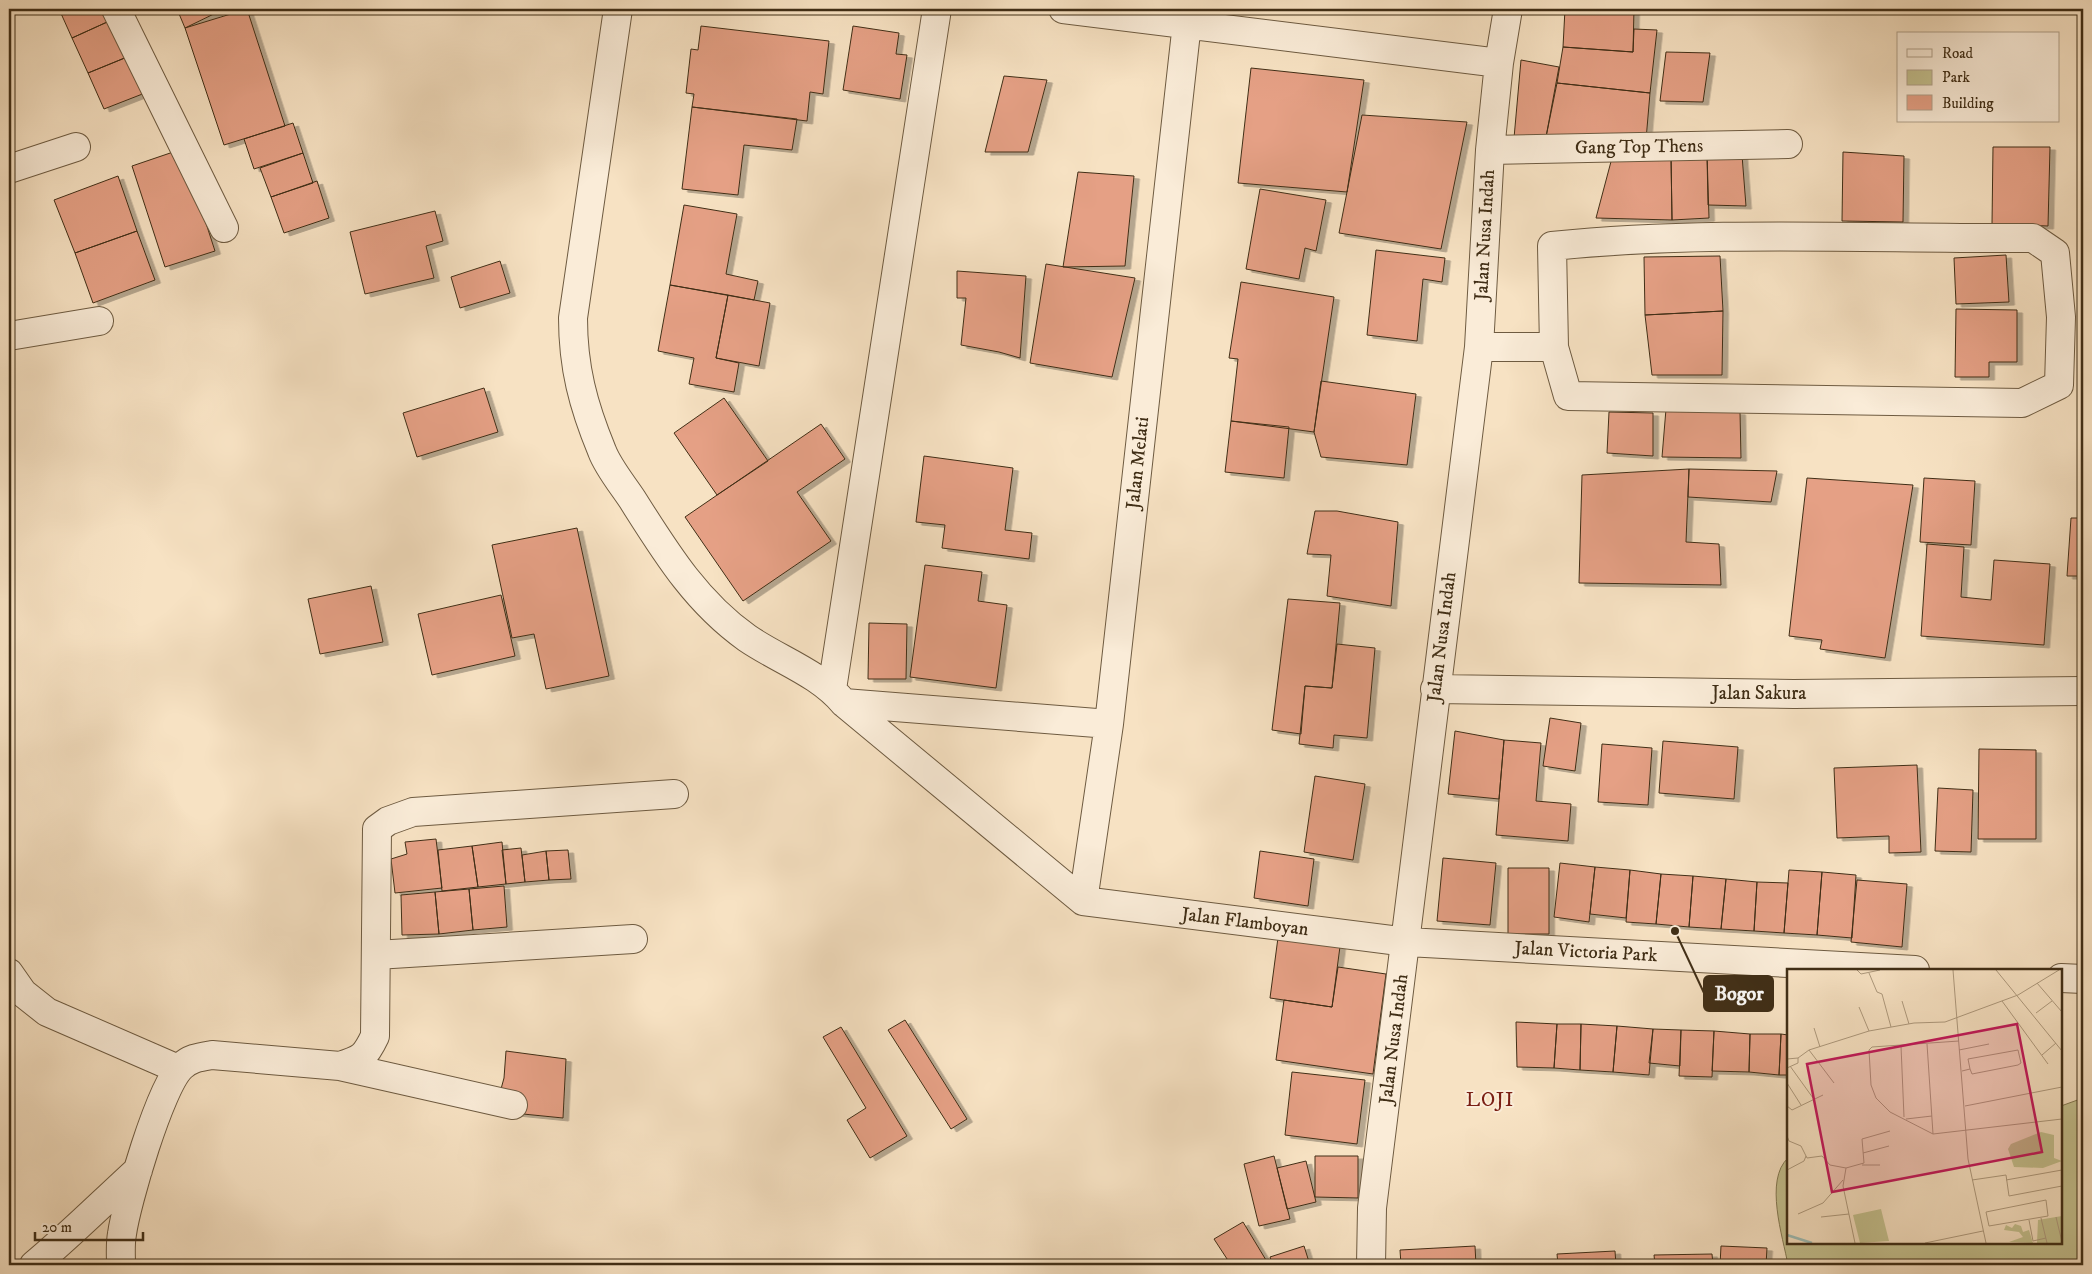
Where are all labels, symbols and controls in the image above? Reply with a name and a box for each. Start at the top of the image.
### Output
legend [1897,32,2060,122]
text: Road [1942,44,1974,63]
text: Park [1942,68,1971,87]
text: Building [1942,94,1994,113]
street label: Gang Top Thens [1575,134,1703,160]
street label: Jalan Nusa Indah [1470,169,1500,303]
street label: Jalan Melati [1122,416,1154,512]
street label: Jalan Nusa Indah [1422,570,1461,705]
street label: Jalan Sakura [1710,682,1806,705]
street label: Jalan Flamboyan [1178,903,1310,941]
street label: Jalan Victoria Park [1512,937,1659,967]
inset map [1787,969,2062,1244]
street label: Jalan Nusa Indah [1374,972,1413,1107]
callout: Bogor [1704,976,1773,1011]
text: Bogor [1714,982,1764,1007]
district label: LOJI [1466,1088,1514,1113]
scale bar [35,1209,142,1241]
text: 20 m [42,1218,72,1237]

